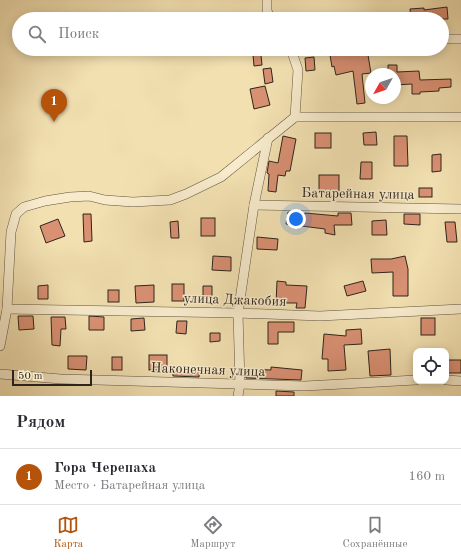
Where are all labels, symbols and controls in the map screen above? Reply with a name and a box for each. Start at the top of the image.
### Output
search box [12,12,449,56]
icon: search [26,23,48,45]
text: Поиск [58,27,99,42]
north arrow [365,68,401,104]
pin: 1 [41,89,67,122]
street label: Батарейная улица [301,186,415,202]
your location [286,209,306,229]
street label: улица Джакобия [183,291,287,309]
map controls [413,348,449,384]
button: locate [413,348,449,384]
street label: Наконечная улица [150,361,266,379]
scale bar [12,368,92,387]
text: 50 m [18,371,43,382]
text: Рядом [16,414,65,431]
text: Гора Черепаха [54,461,156,476]
text: 1 [25,470,33,483]
text: 160 m [408,470,445,483]
text: Место · Батарейная улица [54,479,205,492]
tab: Карта [54,514,83,552]
tab: Маршрут [190,514,236,552]
tab: Сохранённые [343,514,407,552]

